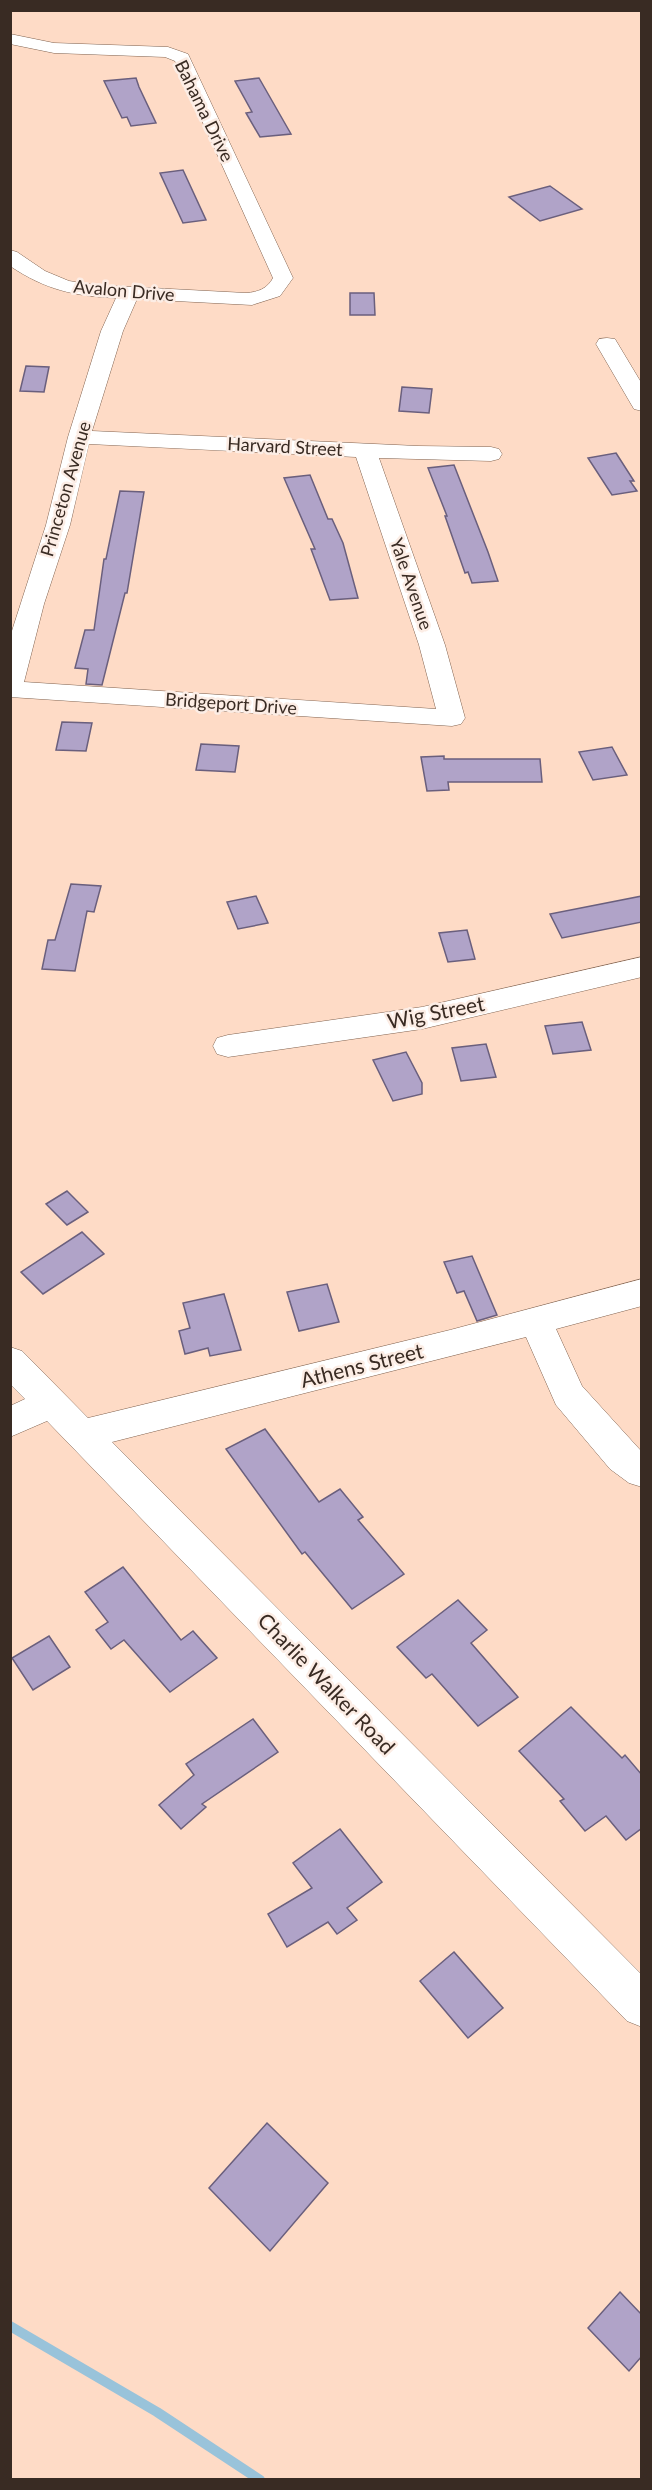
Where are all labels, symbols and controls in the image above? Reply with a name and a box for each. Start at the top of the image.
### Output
street label: Bahama Drive [171,56,239,165]
street label: Avalon Drive [73,275,176,305]
street label: Princeton Avenue [35,419,95,559]
street label: Harvard Street [227,432,344,460]
street label: Yale Avenue [386,535,438,632]
street label: Bridgeport Drive [164,687,298,719]
street label: Wig Street [385,990,487,1033]
street label: Athens Street [298,1337,426,1392]
street label: Charlie Walker Road [253,1607,401,1759]

